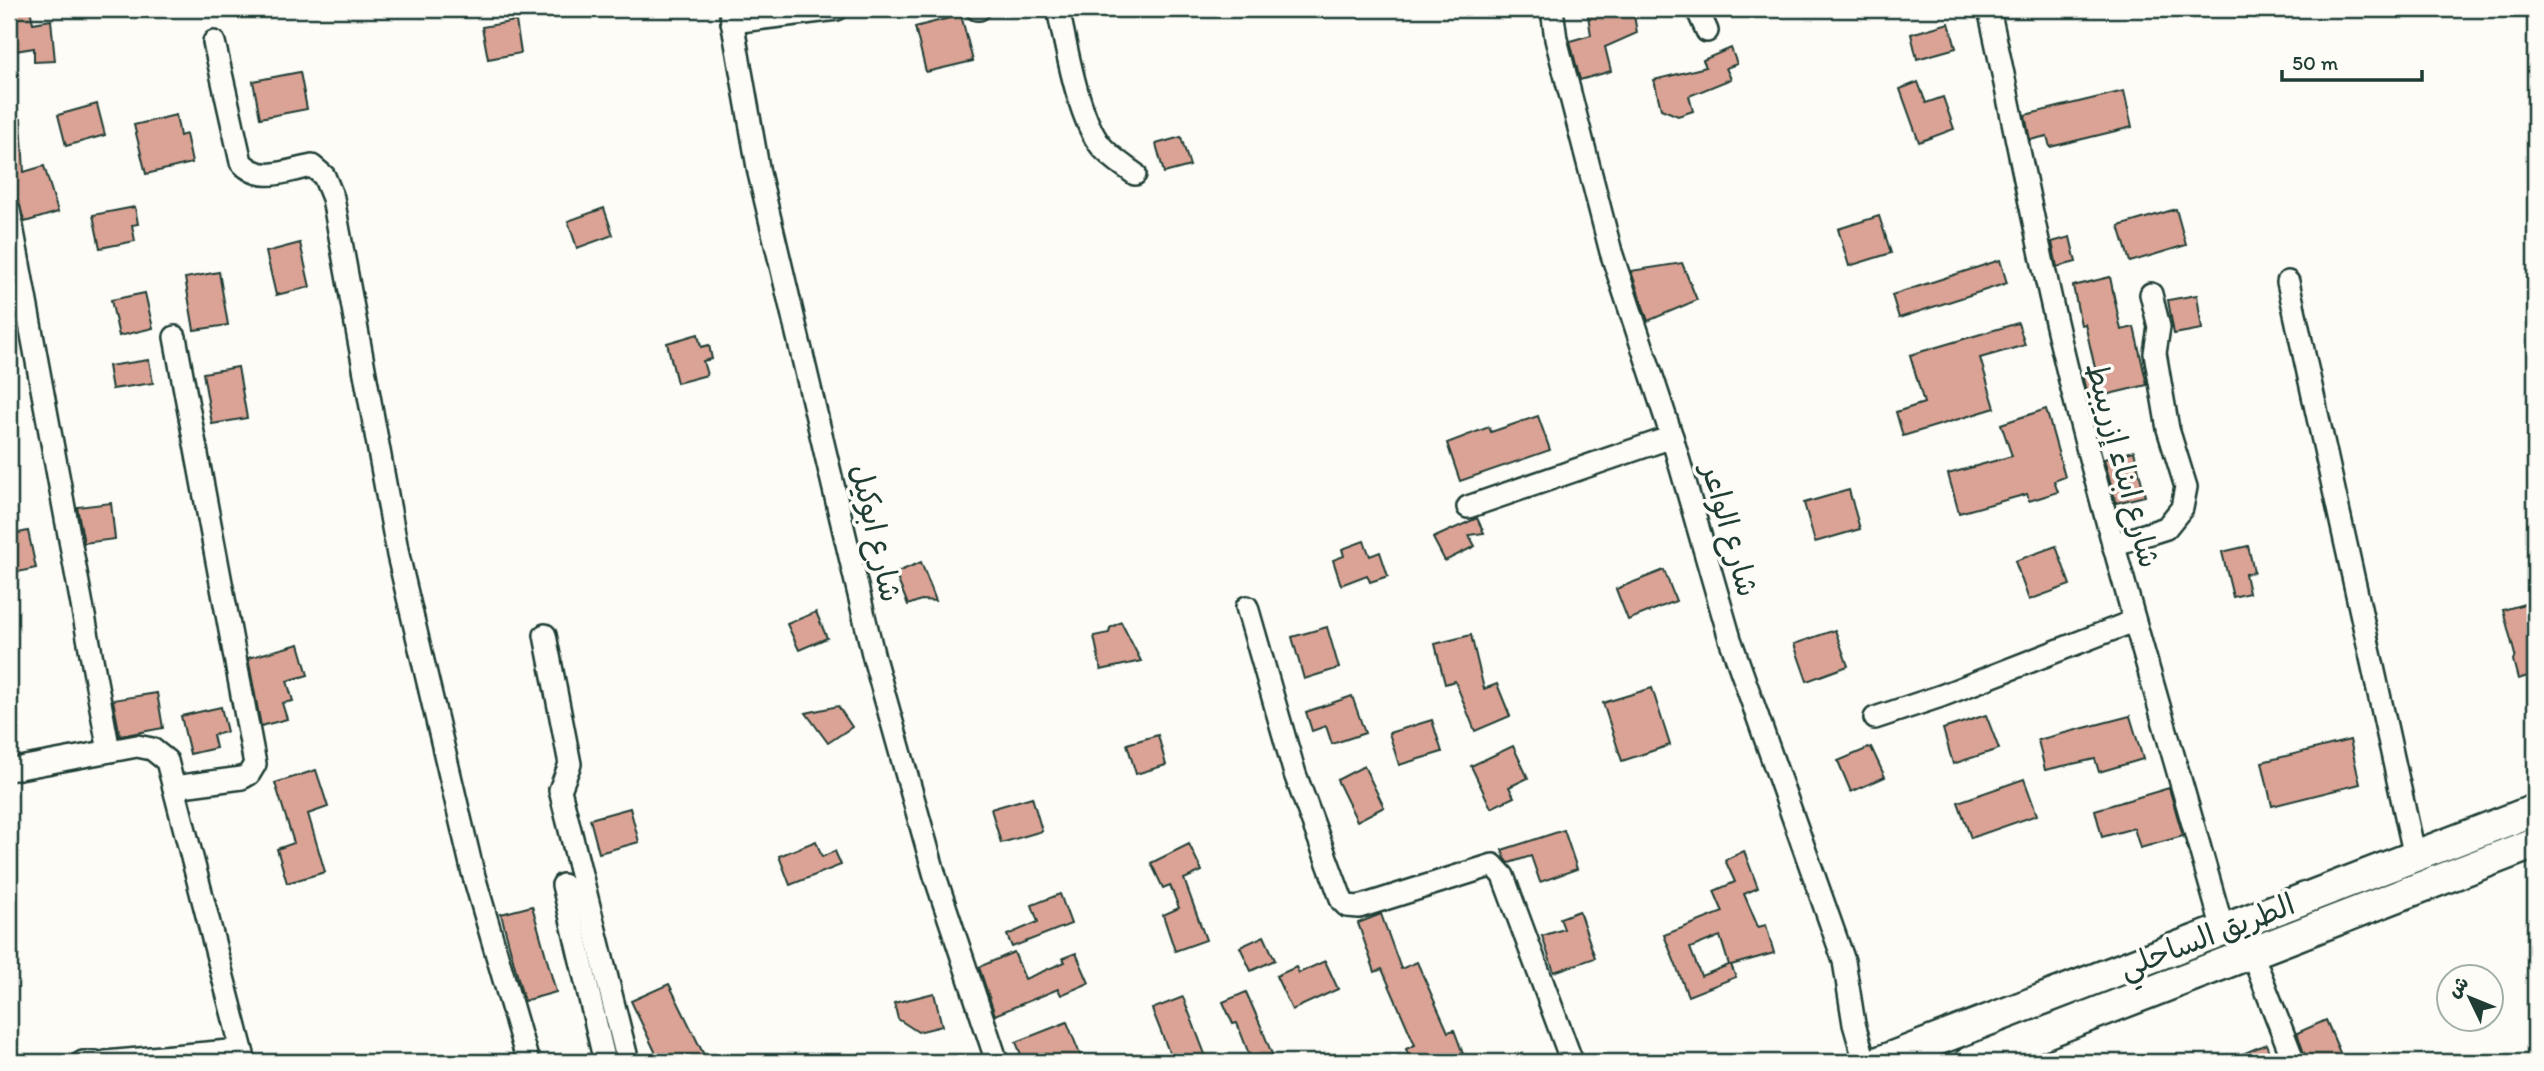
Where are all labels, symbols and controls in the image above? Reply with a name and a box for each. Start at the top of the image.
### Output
scale bar [2282,38,2422,82]
text: 50 m [2292,50,2339,75]
street label: شارع ابناء إزريبيط [2075,358,2169,573]
street label: شارع الواعر [1690,456,1767,602]
street label: شارع ابوكيل [840,460,910,606]
street label: الطريق الساحلي [2114,885,2303,993]
north arrow [2436,962,2506,1032]
text: ش [2442,971,2474,1002]

